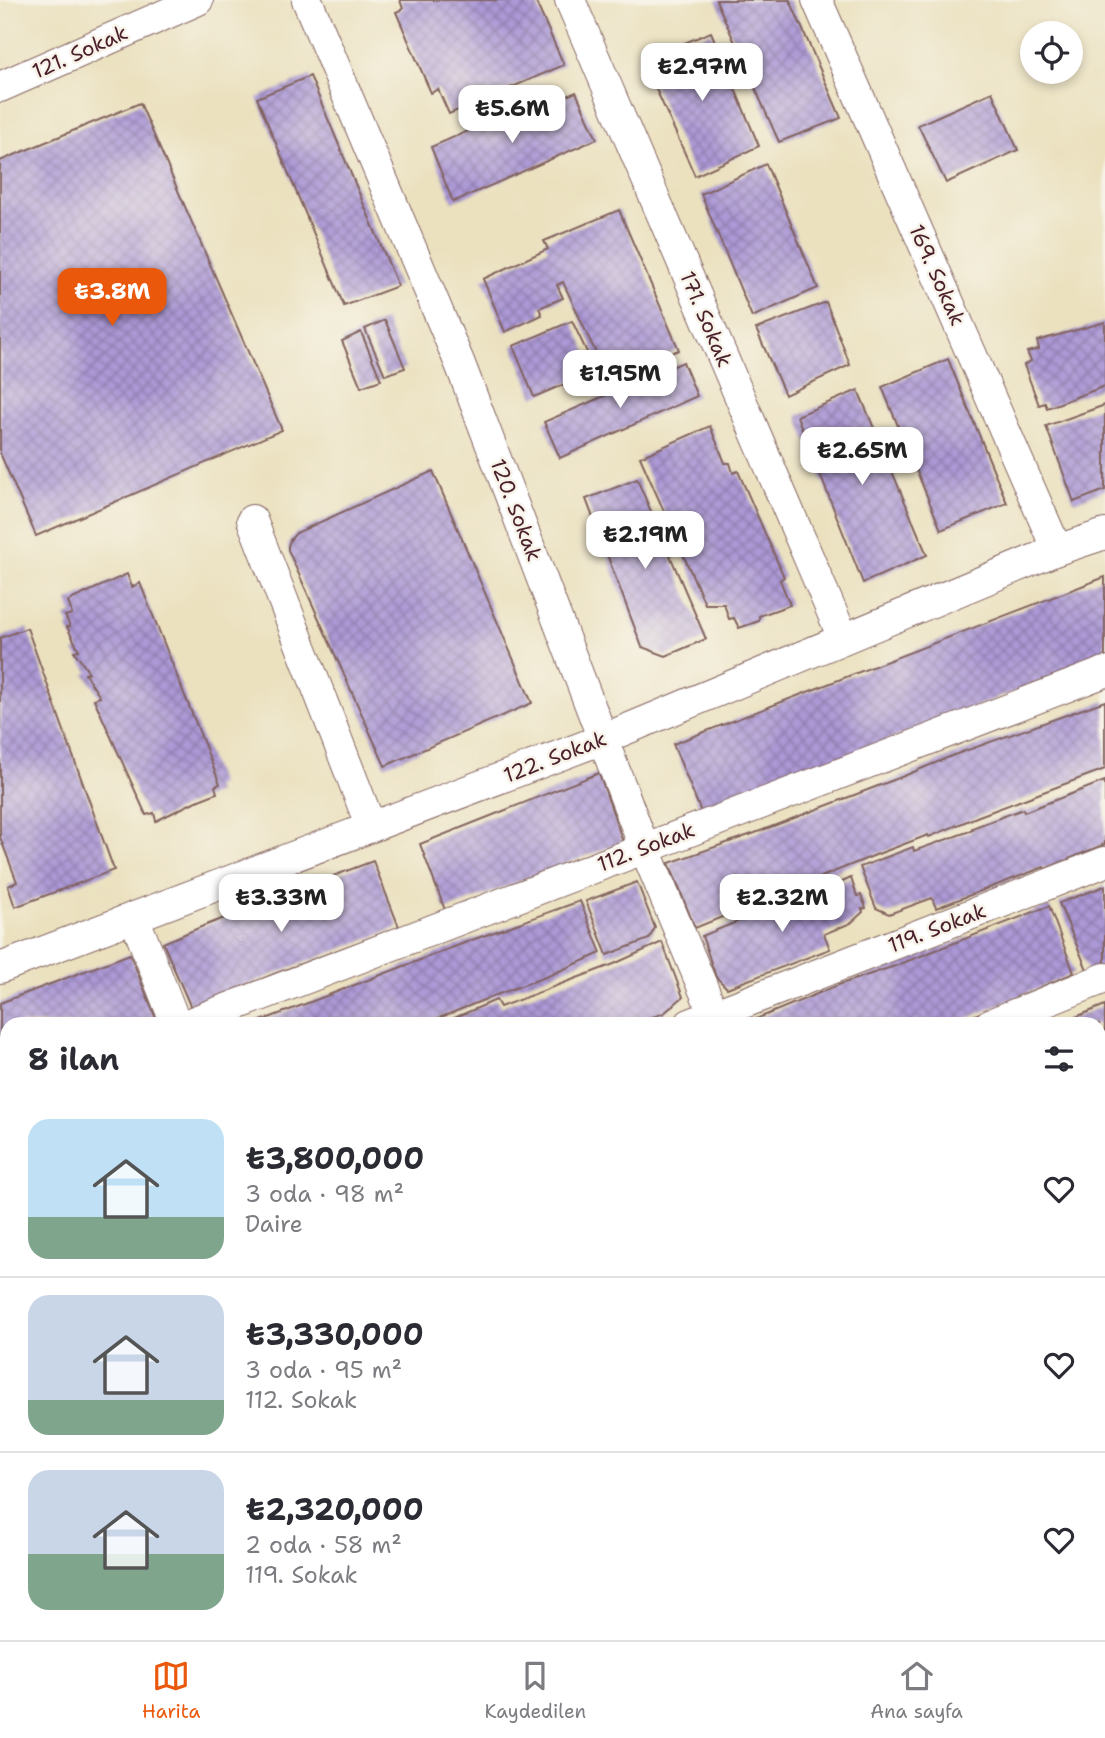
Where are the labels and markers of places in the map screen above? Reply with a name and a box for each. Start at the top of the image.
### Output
pin: ₺2.97M [645,43,759,103]
pin: ₺5.6M [463,86,561,145]
pin: ₺3.8M [63,268,161,328]
pin: ₺1.95M [563,350,677,410]
pin: ₺2.65M [805,428,919,487]
pin: ₺2.19M [588,512,702,571]
pin: ₺3.33M [224,874,338,934]
pin: ₺2.32M [725,874,839,934]

